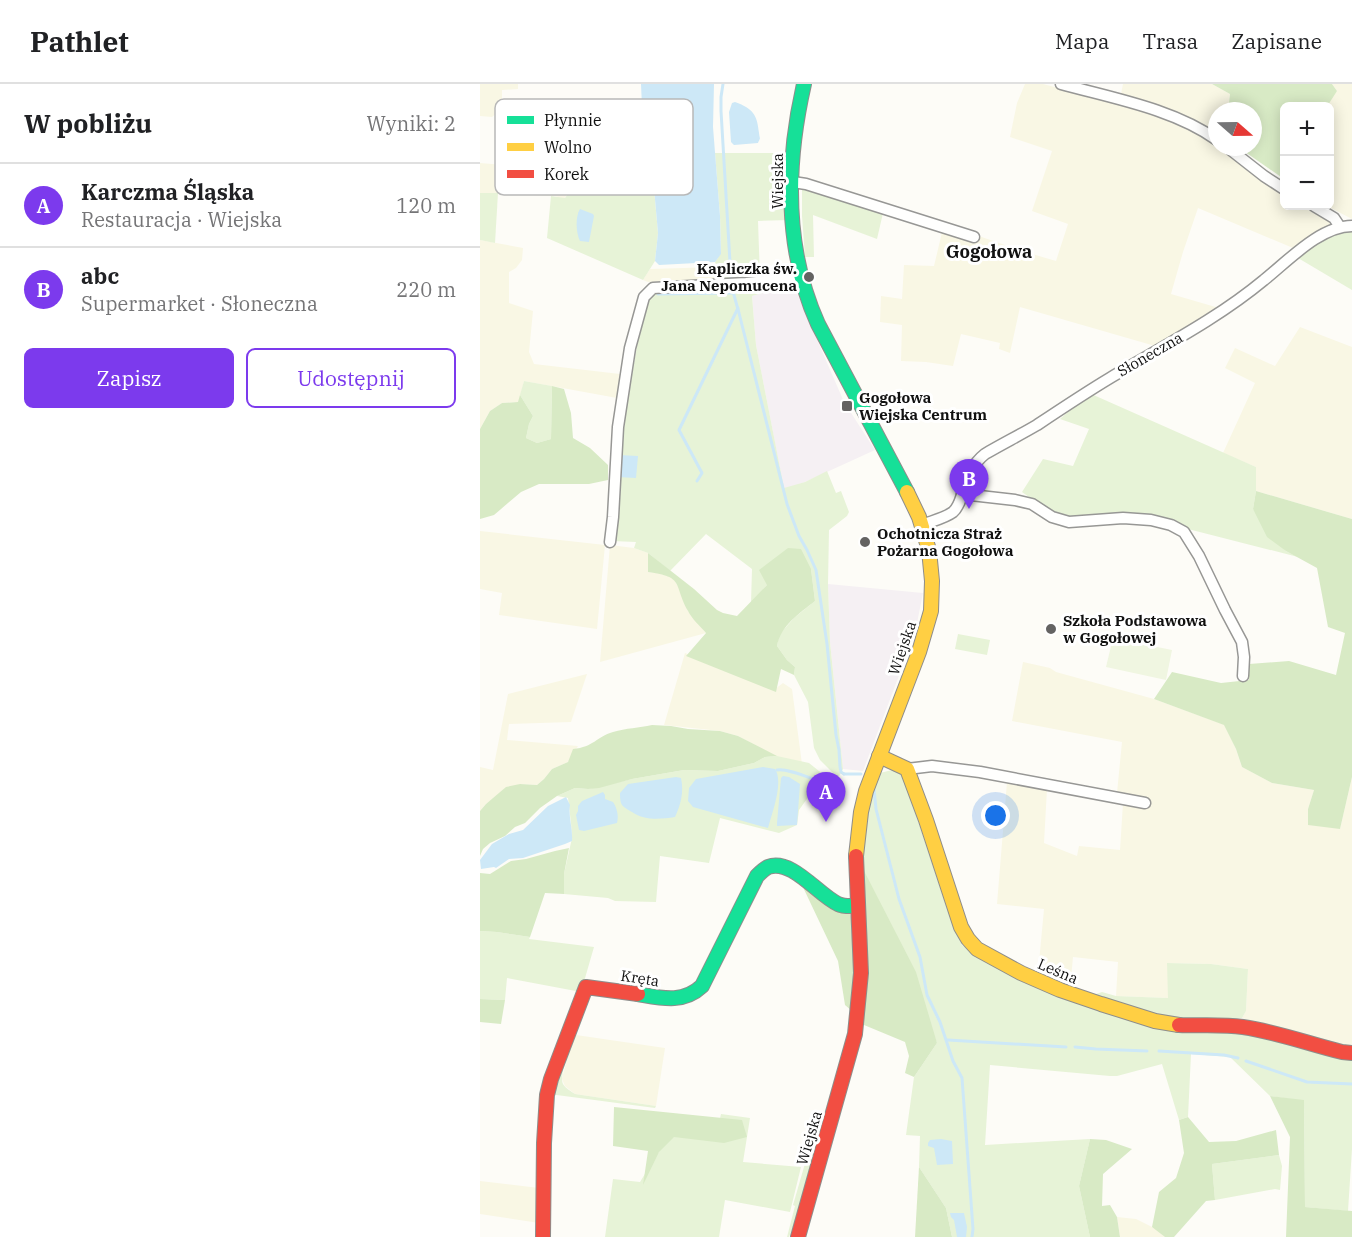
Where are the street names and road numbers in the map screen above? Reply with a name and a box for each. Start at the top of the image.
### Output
street label: Wiejska [768,153,787,209]
street label: Słoneczna [1114,328,1186,380]
street label: Wiejska [884,618,920,678]
street label: Leśna [1035,954,1081,988]
street label: Kręta [619,966,661,990]
street label: Wiejska [792,1109,826,1167]

